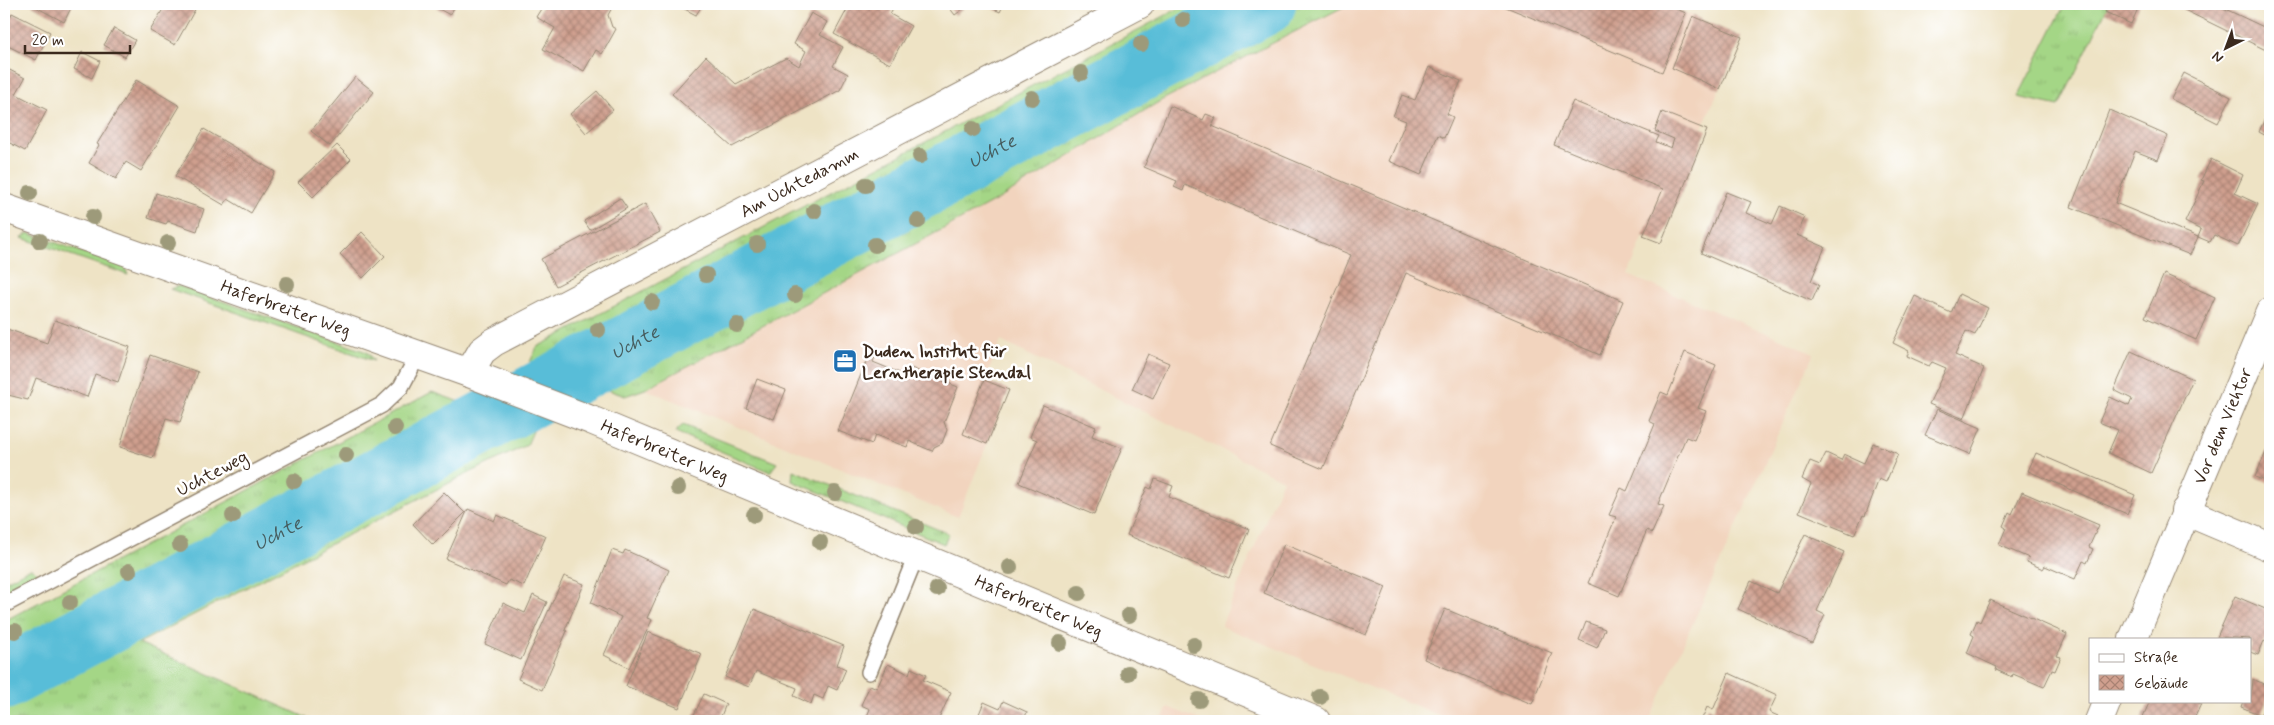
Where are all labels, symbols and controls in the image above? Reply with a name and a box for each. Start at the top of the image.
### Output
scale bar [25,22,130,54]
north arrow [2202,22,2252,72]
text: 20 m [32,31,64,51]
text: N [2208,47,2227,67]
water label: Uchte [964,128,1021,175]
street label: Am Uchtedamm [736,142,863,224]
street label: Haferbreiter Weg [217,275,354,343]
water label: Uchte [607,319,664,366]
place label: Duden Institut für Lerntherapie Stendal [862,340,1032,385]
office icon: Duden Institut für Lerntherapie Stendal [832,348,858,374]
street label: Vor dem Viehtor [2188,364,2258,488]
street label: Haferbreiter Weg [597,414,732,489]
street label: Uchteweg [173,445,253,504]
water label: Uchte [250,511,307,557]
street label: Haferbreiter Weg [971,570,1106,644]
legend [2089,638,2252,702]
text: Straße [2134,648,2178,668]
text: Gebäude [2134,674,2188,694]

